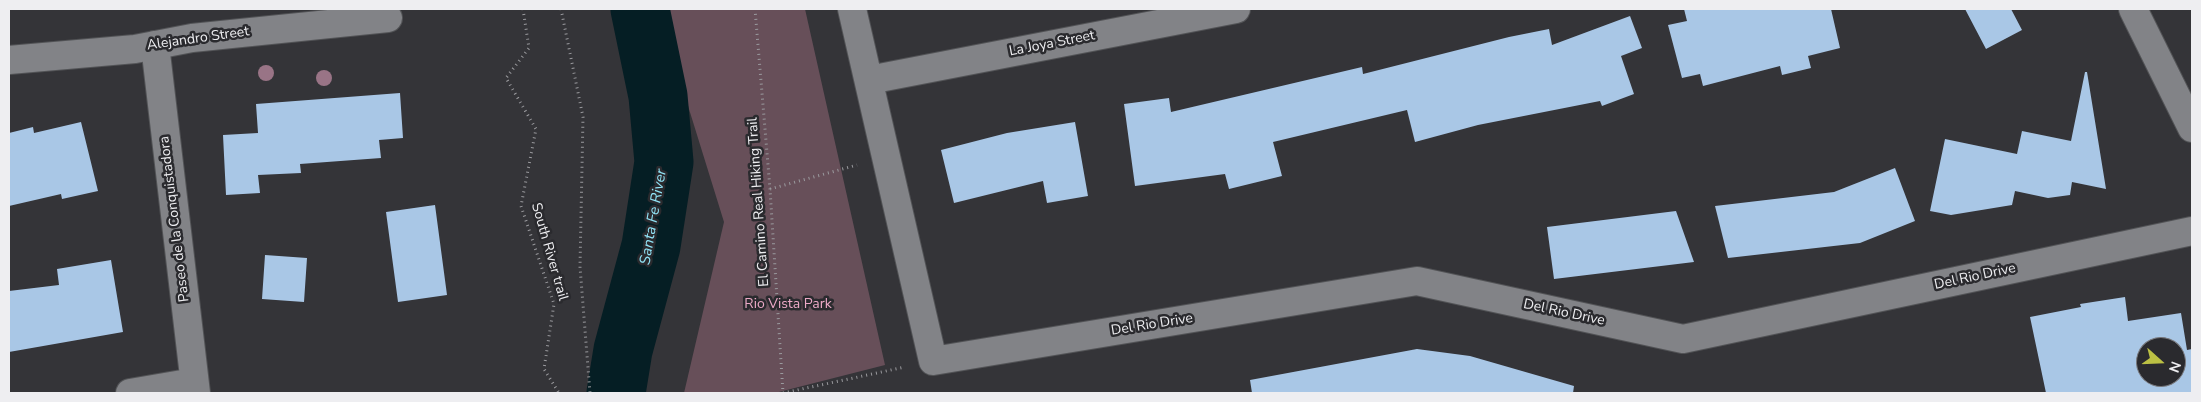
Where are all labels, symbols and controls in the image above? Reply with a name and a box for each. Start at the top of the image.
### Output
street label: Alejandro Street [146,24,250,54]
street label: La Joya Street [1008,27,1096,61]
street label: El Camino Real Hiking Trail [745,117,773,287]
street label: Paseo de la Conquistadora [156,135,194,303]
water label: Santa Fe River [637,168,671,266]
street label: South River trail [527,201,571,303]
street label: Del Rio Drive [1933,260,2017,294]
street label: Del Rio Drive [1522,296,1606,330]
park label: Rio Vista Park [744,297,832,313]
street label: Del Rio Drive [1110,310,1194,340]
north arrow [2136,337,2186,387]
text: N [2164,359,2185,375]

